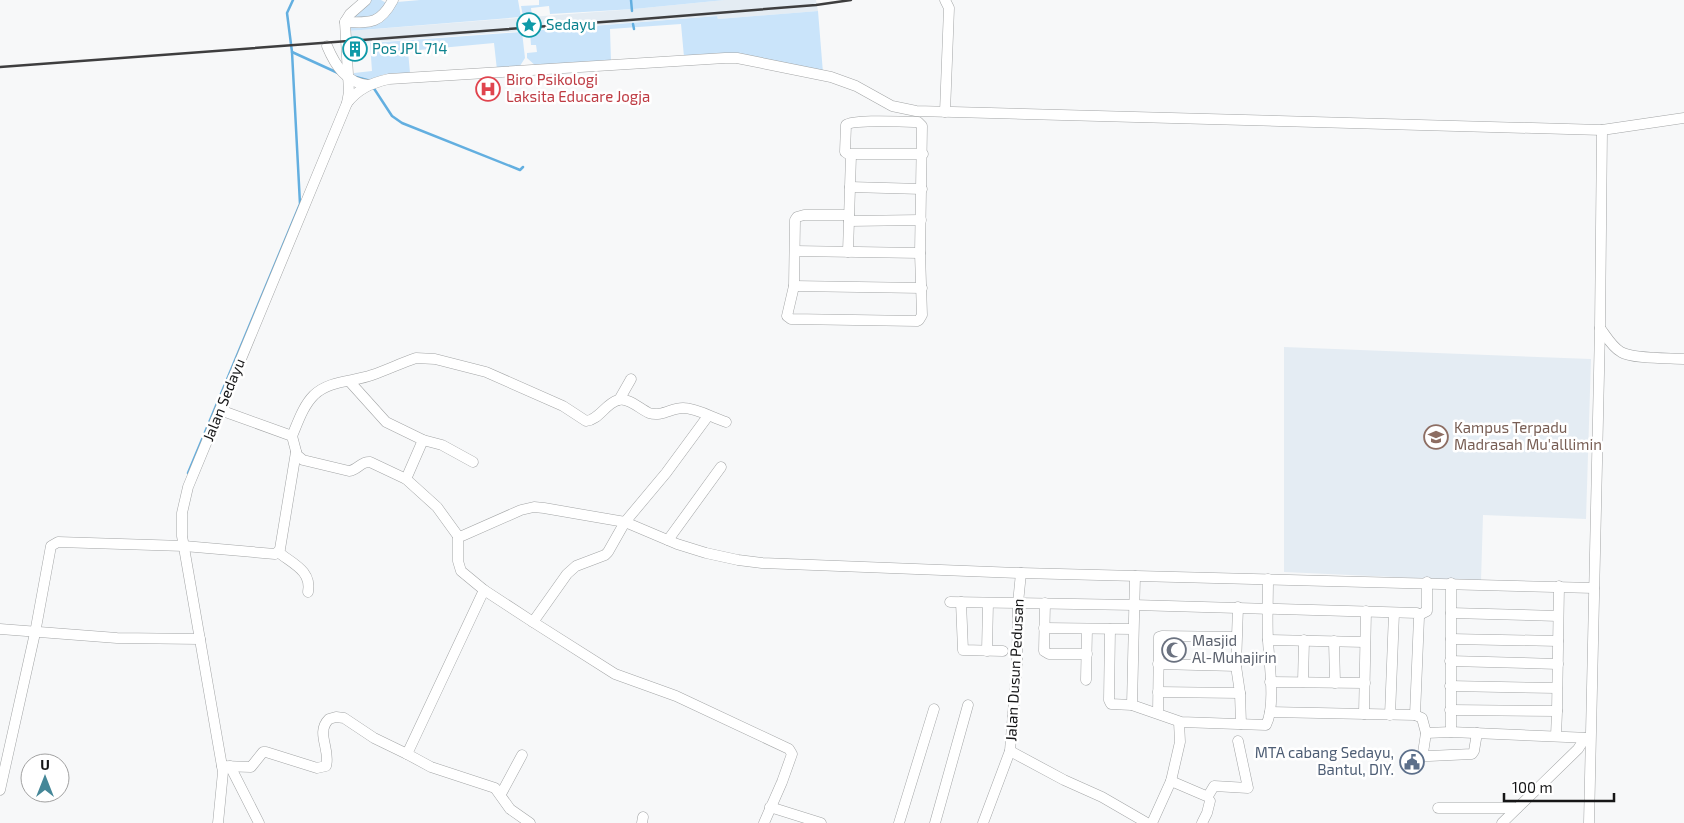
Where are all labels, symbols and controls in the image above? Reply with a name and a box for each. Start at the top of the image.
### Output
place icon: Sedayu [516,12,542,38]
place label: Sedayu [546,15,596,33]
building icon: Pos JPL 714 [342,36,368,62]
place label: Pos JPL 714 [372,39,447,57]
place label: Biro Psikologi Laksita Educare Jogja [506,70,650,106]
hospital icon: Biro Psikologi Laksita Educare Jogja [475,76,501,102]
street label: Jalan Sedayu [198,356,248,444]
place label: Kampus Terpadu Madrasah Mu'alllimin [1454,418,1602,453]
school or university icon: Kampus Terpadu Madrasah Mu'alllimin [1423,424,1449,450]
street label: Jalan Dusun Pedusan [1001,598,1027,742]
place label: Masjid Al-Muhajirin [1192,631,1277,667]
mosque icon: Masjid Al-Muhajirin [1161,637,1187,663]
place label: MTA cabang Sedayu, Bantul, DIY. [1255,743,1394,778]
public building icon: MTA cabang Sedayu, Bantul, DIY. [1399,749,1425,775]
north arrow [20,753,70,803]
text: U [40,756,50,773]
scale bar [1504,770,1614,802]
text: 100 m [1512,778,1553,796]

